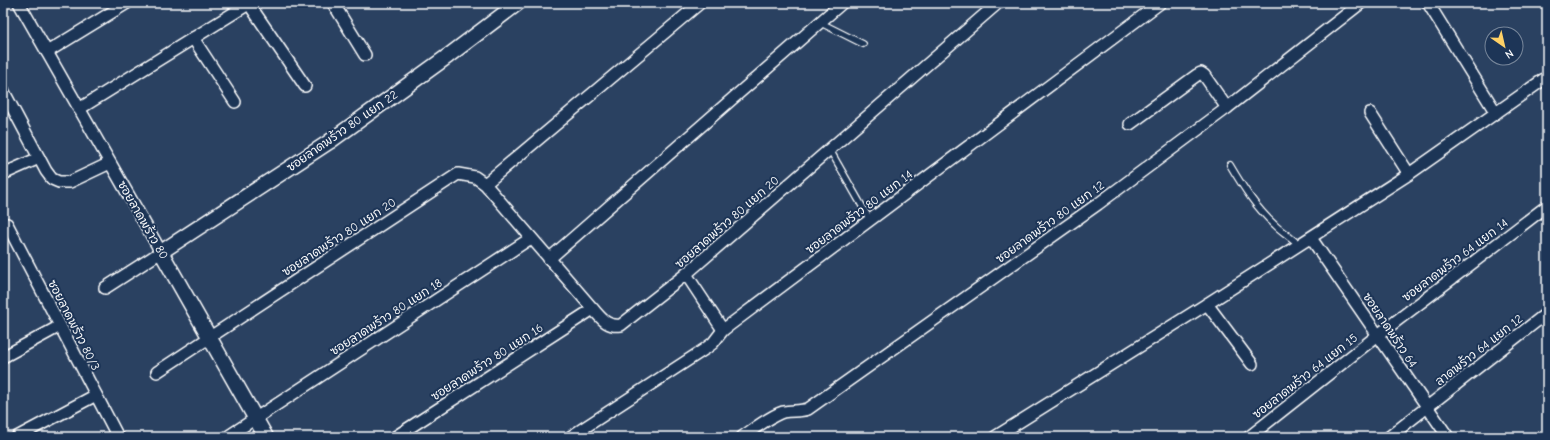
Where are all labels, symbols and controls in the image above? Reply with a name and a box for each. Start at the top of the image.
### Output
north arrow [1484,26,1524,66]
text: N [1503,46,1516,61]
street label: ซอยลาดพร้าว 80 แยก 22 [284,87,400,175]
street label: ซอยลาดพร้าว 80 แยก 14 [803,167,915,257]
street label: ซอยลาดพร้าว 80 แยก 20 [672,173,782,271]
street label: ซอยลาดพร้าว 80 [115,178,171,262]
street label: ซอยลาดพร้าว 80 แยก 12 [993,178,1107,266]
street label: ซอยลาดพร้าว 80 แยก 20 [279,195,399,279]
street label: ซอยลาดพร้าว 64 แยก 14 [1399,216,1511,304]
street label: ซอยลาดพร้าว 80 แยก 18 [328,276,444,358]
street label: ซอยลาดพร้าว 80/3 [45,278,103,372]
street label: ซอยลาดพร้าว 64 [1360,290,1420,370]
street label: ลาดพร้าว 64 แยก 12 [1433,312,1525,388]
street label: ซอยลาดพร้าว 80 แยก 16 [428,321,546,403]
street label: ซอยลาดพร้าว 64 แยก 15 [1250,331,1360,421]

